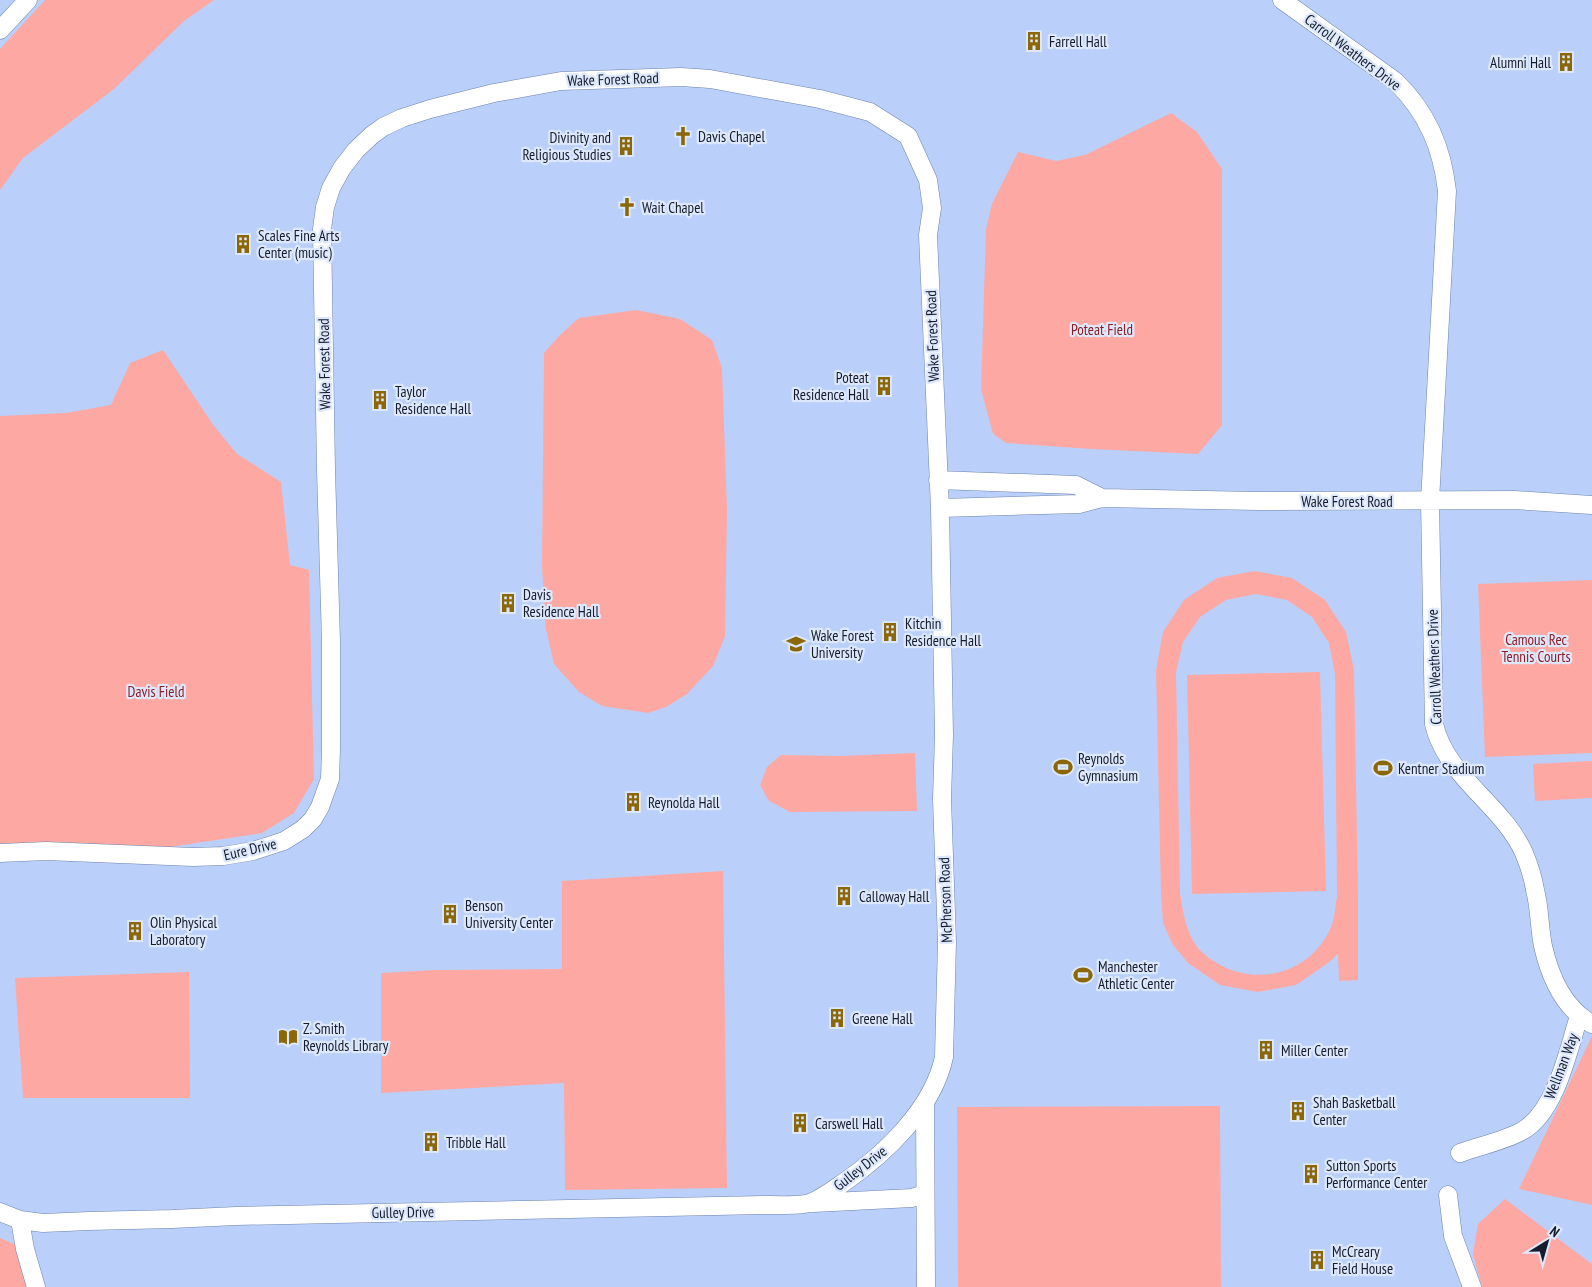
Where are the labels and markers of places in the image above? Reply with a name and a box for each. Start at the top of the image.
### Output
building icon: Farrell Hall [1023,30,1045,52]
place label: Farrell Hall [1049,32,1107,51]
building icon: Alumni Hall [1555,51,1577,73]
place label: Alumni Hall [1490,53,1551,72]
church icon: Davis Chapel [672,125,694,147]
place label: Davis Chapel [698,127,765,146]
place label: Divinity and Religious Studies [522,128,611,164]
building icon: Divinity and Religious Studies [615,135,637,157]
church icon: Wait Chapel [616,196,638,218]
place label: Wait Chapel [642,198,704,217]
place label: Scales Fine Arts Center (music) [258,226,339,262]
building icon: Scales Fine Arts Center (music) [232,233,254,255]
place label: Poteat Residence Hall [793,368,869,404]
building icon: Poteat Residence Hall [873,375,895,397]
place label: Taylor Residence Hall [395,382,471,418]
building icon: Taylor Residence Hall [369,389,391,411]
place label: Davis Residence Hall [523,585,599,621]
building icon: Davis Residence Hall [497,592,519,614]
place label: Kitchin Residence Hall [905,614,981,650]
building icon: Kitchin Residence Hall [879,621,901,643]
place label: Wake Forest University [811,626,874,662]
school or university icon: Wake Forest University [785,633,807,655]
place label: Reynolds Gymnasium [1078,749,1138,785]
sports icon: Reynolds Gymnasium [1052,756,1074,778]
sports icon: Kentner Stadium [1372,757,1394,779]
place label: Kentner Stadium [1398,759,1484,778]
building icon: Reynolda Hall [622,791,644,813]
place label: Reynolda Hall [648,793,720,812]
building icon: Calloway Hall [833,885,855,907]
place label: Calloway Hall [859,887,930,906]
place label: Benson University Center [465,896,554,932]
building icon: Benson University Center [439,903,461,925]
place label: Olin Physical Laboratory [150,913,217,949]
building icon: Olin Physical Laboratory [124,920,146,942]
place label: Manchester Athletic Center [1098,957,1175,993]
sports icon: Manchester Athletic Center [1072,964,1094,986]
building icon: Greene Hall [826,1007,848,1029]
place label: Greene Hall [852,1009,913,1028]
place label: Z. Smith Reynolds Library [303,1019,389,1055]
library icon: Z. Smith Reynolds Library [277,1026,299,1048]
building icon: Miller Center [1255,1039,1277,1061]
place label: Miller Center [1281,1041,1349,1060]
place label: Shah Basketball Center [1313,1093,1396,1129]
building icon: Shah Basketball Center [1287,1100,1309,1122]
building icon: Carswell Hall [789,1112,811,1134]
place label: Carswell Hall [815,1114,883,1133]
building icon: Tribble Hall [420,1131,442,1153]
place label: Tribble Hall [446,1133,506,1152]
place label: Sutton Sports Performance Center [1326,1156,1428,1192]
building icon: Sutton Sports Performance Center [1300,1163,1322,1185]
place label: McCreary Field House [1332,1242,1393,1278]
building icon: McCreary Field House [1306,1249,1328,1271]

